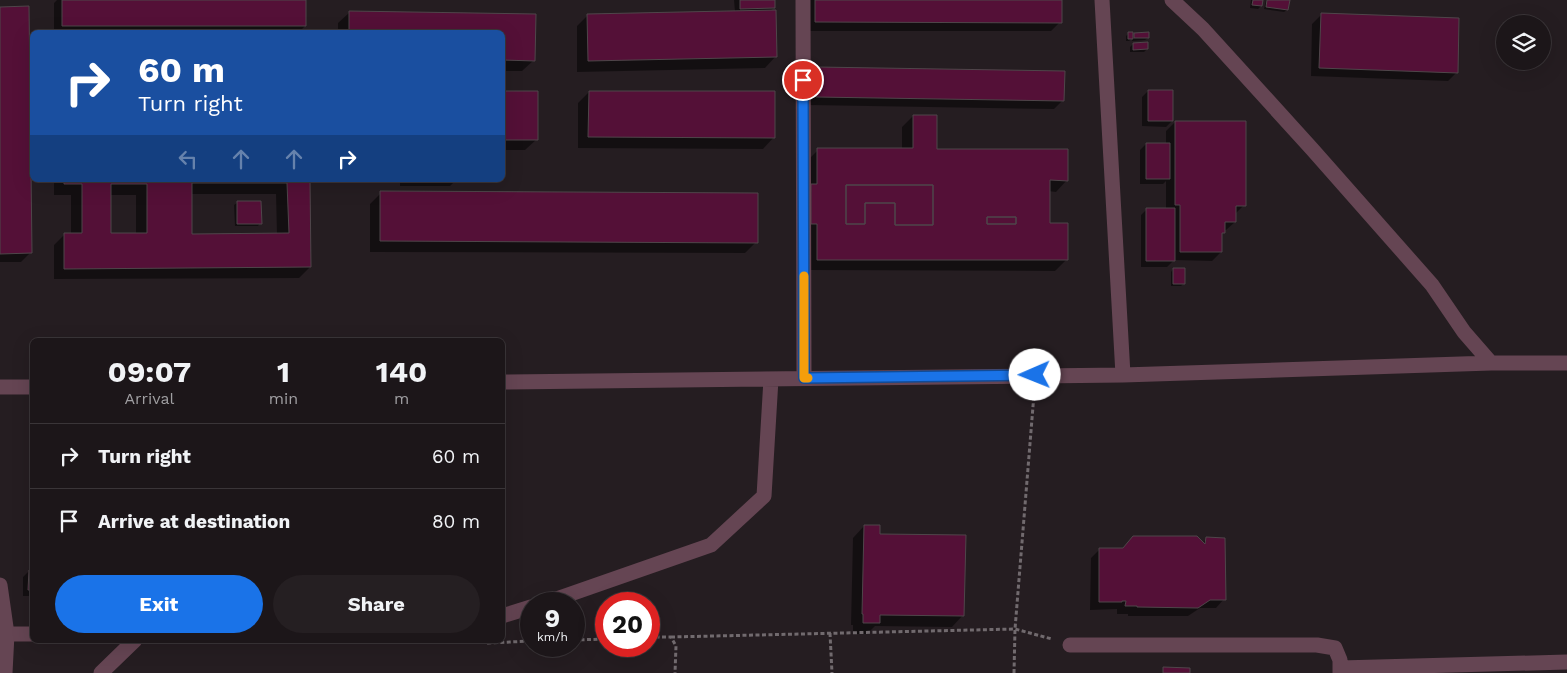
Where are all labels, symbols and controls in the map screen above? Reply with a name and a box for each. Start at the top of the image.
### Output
map controls [1496,15,1551,70]
button: layers [1496,15,1551,70]
text: 60 m [138,49,225,91]
icon: right [55,50,120,115]
pin [782,59,824,101]
icon: arrive [789,66,817,94]
text: Turn right [138,91,243,116]
icon: left [174,145,202,173]
icon: ahead [227,145,255,173]
icon: ahead [280,145,308,173]
icon: right [333,145,361,173]
position arrow [1008,348,1060,400]
text: 09:07 [108,354,191,389]
text: 1 [277,354,290,389]
text: 140 [376,354,427,389]
text: Arrival [124,389,174,408]
text: min [269,389,298,408]
text: m [394,389,409,408]
icon: right [55,442,83,470]
text: Turn right [98,445,191,468]
text: 60 m [432,445,480,468]
icon: arrive [55,507,83,535]
text: Arrive at destination [98,510,290,533]
text: 80 m [432,510,480,533]
button: Exit [55,575,263,633]
button: Share [273,575,480,633]
speed limit sign: 20 [595,592,660,657]
text: 9 [545,604,560,633]
text: km/h [537,630,568,644]

